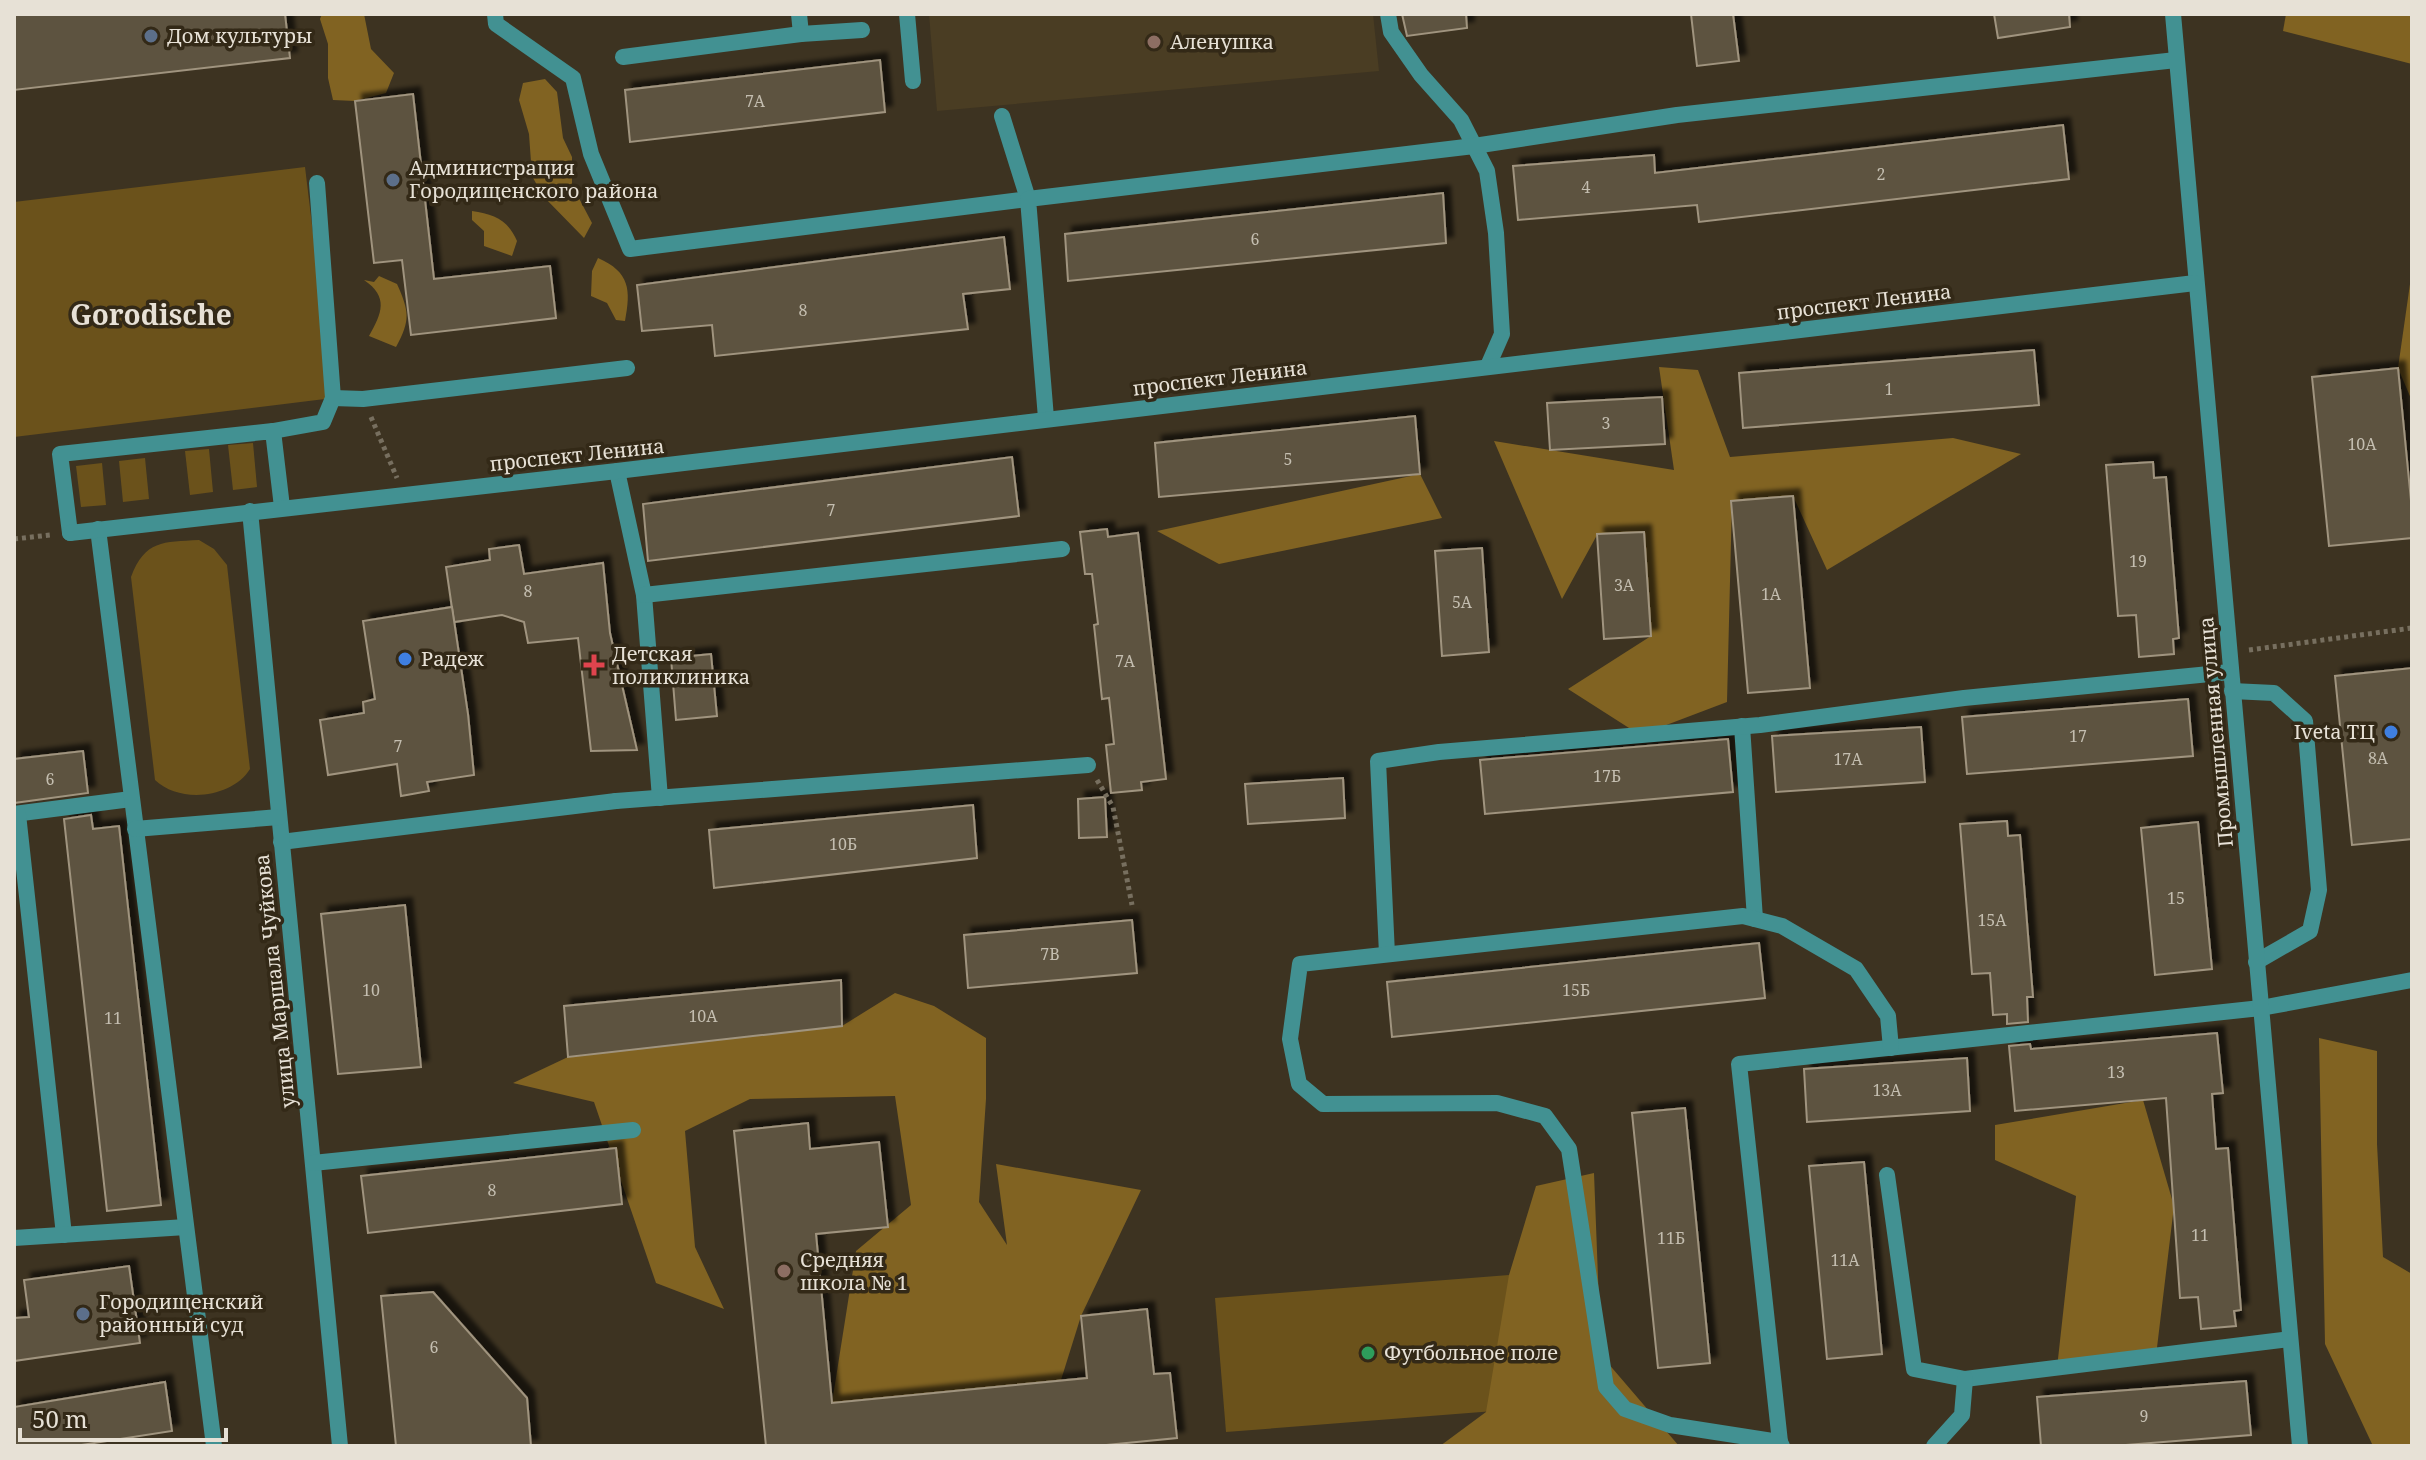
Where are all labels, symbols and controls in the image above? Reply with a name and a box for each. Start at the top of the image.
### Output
place label: Дом культуры [167,22,312,49]
marker: Дом культуры [142,27,160,45]
place label: Аленушка [1170,28,1274,55]
marker: Аленушка [1145,33,1163,51]
house number: 7А [745,90,766,112]
place label: Администрация Городищенского района [409,154,658,204]
house number: 2 [1877,163,1885,185]
marker: Администрация Городищенского района [384,171,402,189]
house number: 4 [1582,176,1591,198]
house number: 6 [1251,228,1260,250]
street label: проспект Ленина [1775,277,1953,326]
district label: Gorodische [70,295,232,333]
house number: 8 [799,299,808,321]
street label: проспект Ленина [1131,353,1309,402]
house number: 1 [1885,378,1893,400]
house number: 3 [1602,412,1611,434]
street label: проспект Ленина [488,432,666,477]
house number: 10А [2347,433,2377,455]
house number: 5 [1284,448,1292,470]
house number: 7 [827,499,836,521]
house number: 19 [2129,550,2147,572]
house number: 3А [1614,574,1635,596]
house number: 8 [524,580,533,602]
house number: 1А [1761,583,1782,605]
house number: 5А [1452,591,1473,613]
street label: Промышленная улица [2192,616,2239,848]
place label: Детская поликлиника [612,640,750,690]
place label: Радеж [421,645,484,672]
marker: Радеж [396,650,414,668]
house number: 7А [1115,650,1136,672]
marker: Детская поликлиника [583,654,605,676]
place label: Iveta ТЦ [2294,718,2375,745]
marker: Iveta ТЦ [2382,723,2400,741]
house number: 17 [2069,725,2087,747]
house number: 7 [394,735,403,757]
house number: 8А [2368,747,2389,769]
house number: 17А [1833,748,1863,770]
house number: 17Б [1593,765,1621,787]
house number: 6 [46,768,55,790]
house number: 10Б [829,833,857,855]
street label: улица Маршала Чуйкова [248,853,301,1109]
house number: 15 [2167,887,2185,909]
house number: 15А [1977,909,2007,931]
house number: 7В [1040,943,1060,965]
house number: 10 [362,979,380,1001]
house number: 15Б [1562,979,1590,1001]
house number: 10А [688,1005,718,1027]
house number: 11 [104,1007,122,1029]
house number: 13 [2107,1061,2125,1083]
house number: 13А [1872,1079,1902,1101]
house number: 8 [488,1179,497,1201]
house number: 11 [2191,1224,2209,1246]
house number: 11Б [1657,1227,1685,1249]
place label: Средняя школа № 1 [800,1246,908,1296]
house number: 11А [1830,1249,1860,1271]
marker: Средняя школа № 1 [775,1262,793,1280]
place label: Городищенский районный суд [99,1288,264,1338]
marker: Городищенский районный суд [74,1305,92,1323]
house number: 6 [430,1336,439,1358]
place label: Футбольное поле [1384,1339,1558,1366]
marker: Футбольное поле [1359,1344,1377,1362]
scale bar [20,1392,226,1442]
text: 50 m [32,1402,88,1435]
house number: 9 [2140,1405,2148,1427]

